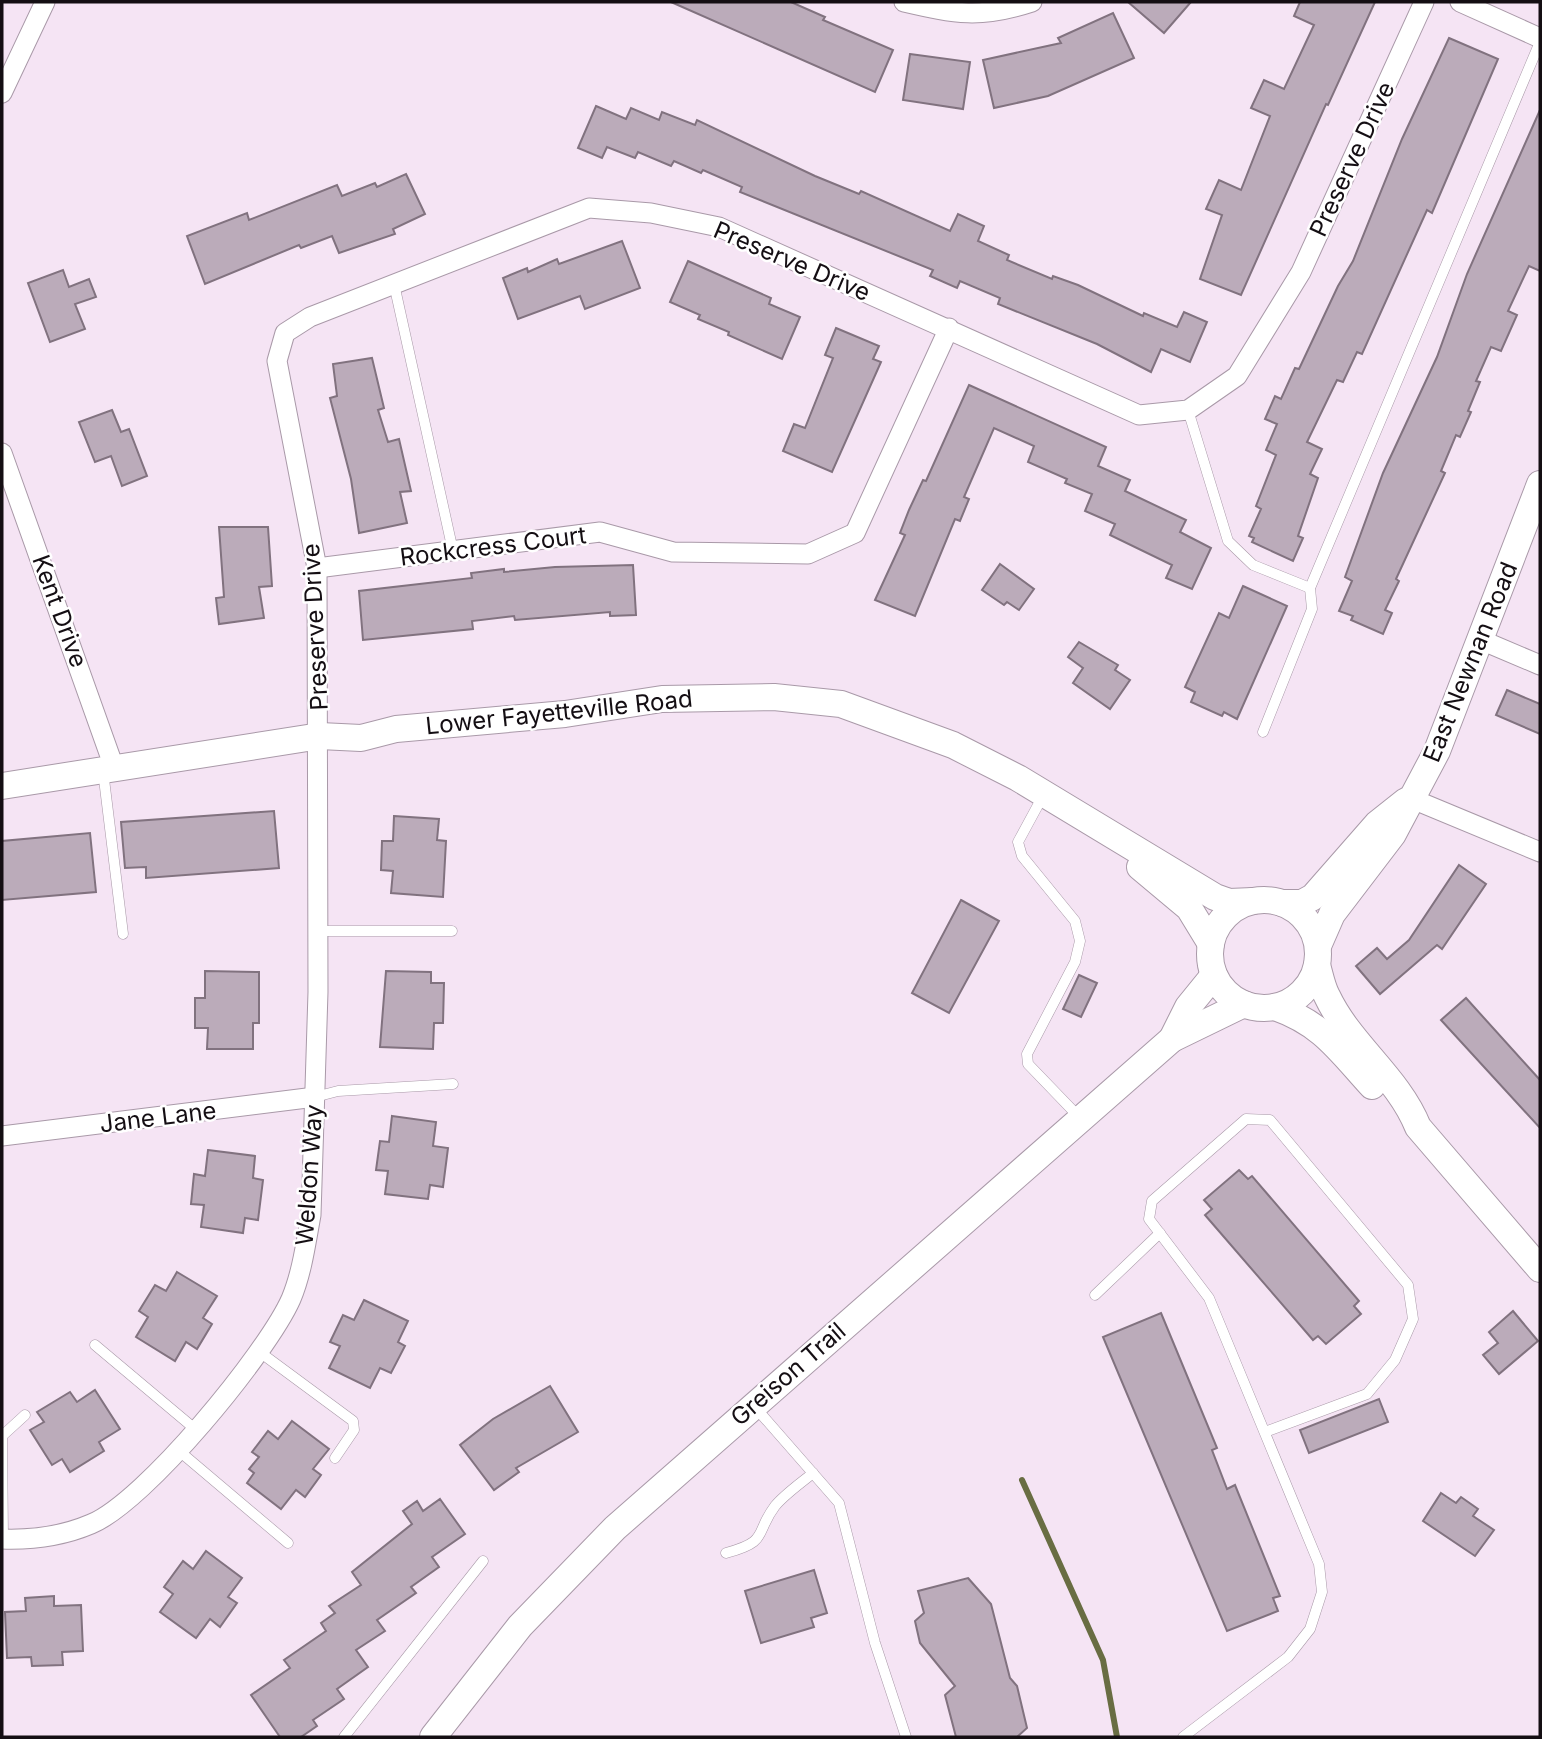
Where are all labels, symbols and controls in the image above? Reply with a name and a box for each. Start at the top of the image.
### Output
street label: Preserve Drive [1303,77,1401,241]
street label: Preserve Drive [709,215,875,307]
street label: Rockcress Court [398,520,588,572]
street label: Preserve Drive [296,543,334,711]
street label: Kent Drive [26,551,94,671]
street label: East Newnan Road [1417,558,1523,766]
street label: Lower Fayetteville Road [424,684,694,740]
street label: Jane Lane [98,1095,218,1139]
street label: Weldon Way [290,1104,328,1246]
street label: Greison Trail [725,1316,851,1432]

